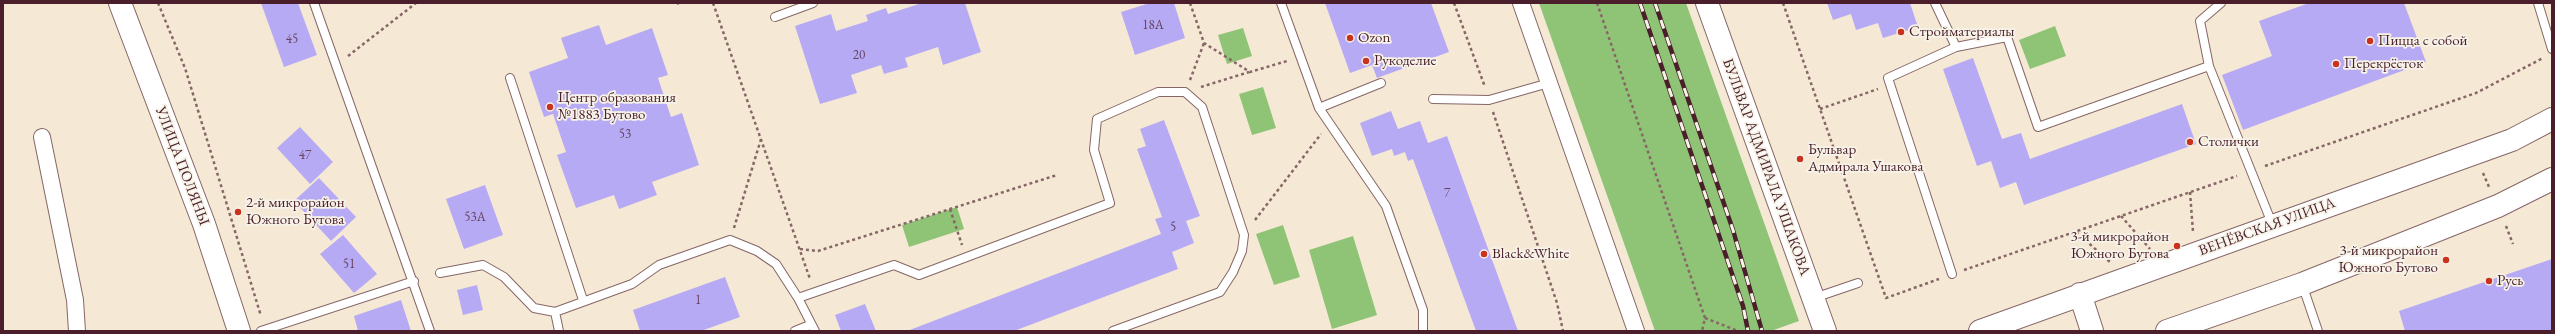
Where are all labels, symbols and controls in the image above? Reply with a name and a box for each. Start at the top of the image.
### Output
house number: 18А [1142,17,1164,33]
place label: Стройматериалы [1909,23,2014,41]
marker: Стройматериалы [1896,27,1906,37]
place label: Ozon [1358,29,1390,47]
house number: 45 [286,31,298,47]
place label: Пицца с собой [2378,32,2468,50]
marker: Ozon [1345,33,1355,43]
marker: Пицца с собой [2365,36,2375,46]
house number: 20 [853,47,865,63]
place label: Рукоделие [1374,52,1436,70]
place label: Перекрёсток [2344,55,2423,73]
marker: Рукоделие [1361,56,1371,66]
street label: БУЛЬВАР АДМИРАЛА УШАКОВА [1718,56,1814,278]
marker: Перекрёсток [2331,59,2341,69]
place label: Центр образования №1883 Бутово [558,89,676,124]
marker: Центр образования №1883 Бутово [545,102,555,112]
street label: УЛИЦА ПОЛЯНЫ [151,104,213,228]
house number: 53 [619,126,631,142]
place label: Столички [2198,133,2259,151]
marker: Столички [2185,137,2195,147]
place label: Бульвар Адмирала Ушакова [1808,141,1923,176]
house number: 47 [299,147,311,163]
marker: Бульвар Адмирала Ушакова [1795,154,1805,164]
house number: 7 [1444,185,1450,201]
place label: 2-й микрорайон Южного Бутова [246,194,345,229]
street label: ВЕНЁВСКАЯ УЛИЦА [2196,194,2338,260]
marker: 2-й микрорайон Южного Бутова [233,207,243,217]
house number: 53А [464,209,486,225]
house number: 5 [1170,219,1176,235]
place label: 3-й микрорайон Южного Бутова [2070,228,2169,263]
marker: 3-й микрорайон Южного Бутова [2172,241,2182,251]
place label: 3-й микрорайон Южного Бутово [2338,242,2438,277]
place label: Black&White [1492,245,1569,263]
marker: Black&White [1479,249,1489,259]
marker: 3-й микрорайон Южного Бутово [2441,255,2451,265]
house number: 51 [343,256,355,272]
place label: Русь [2497,272,2523,290]
marker: Русь [2484,276,2494,286]
house number: 1 [695,292,701,308]

